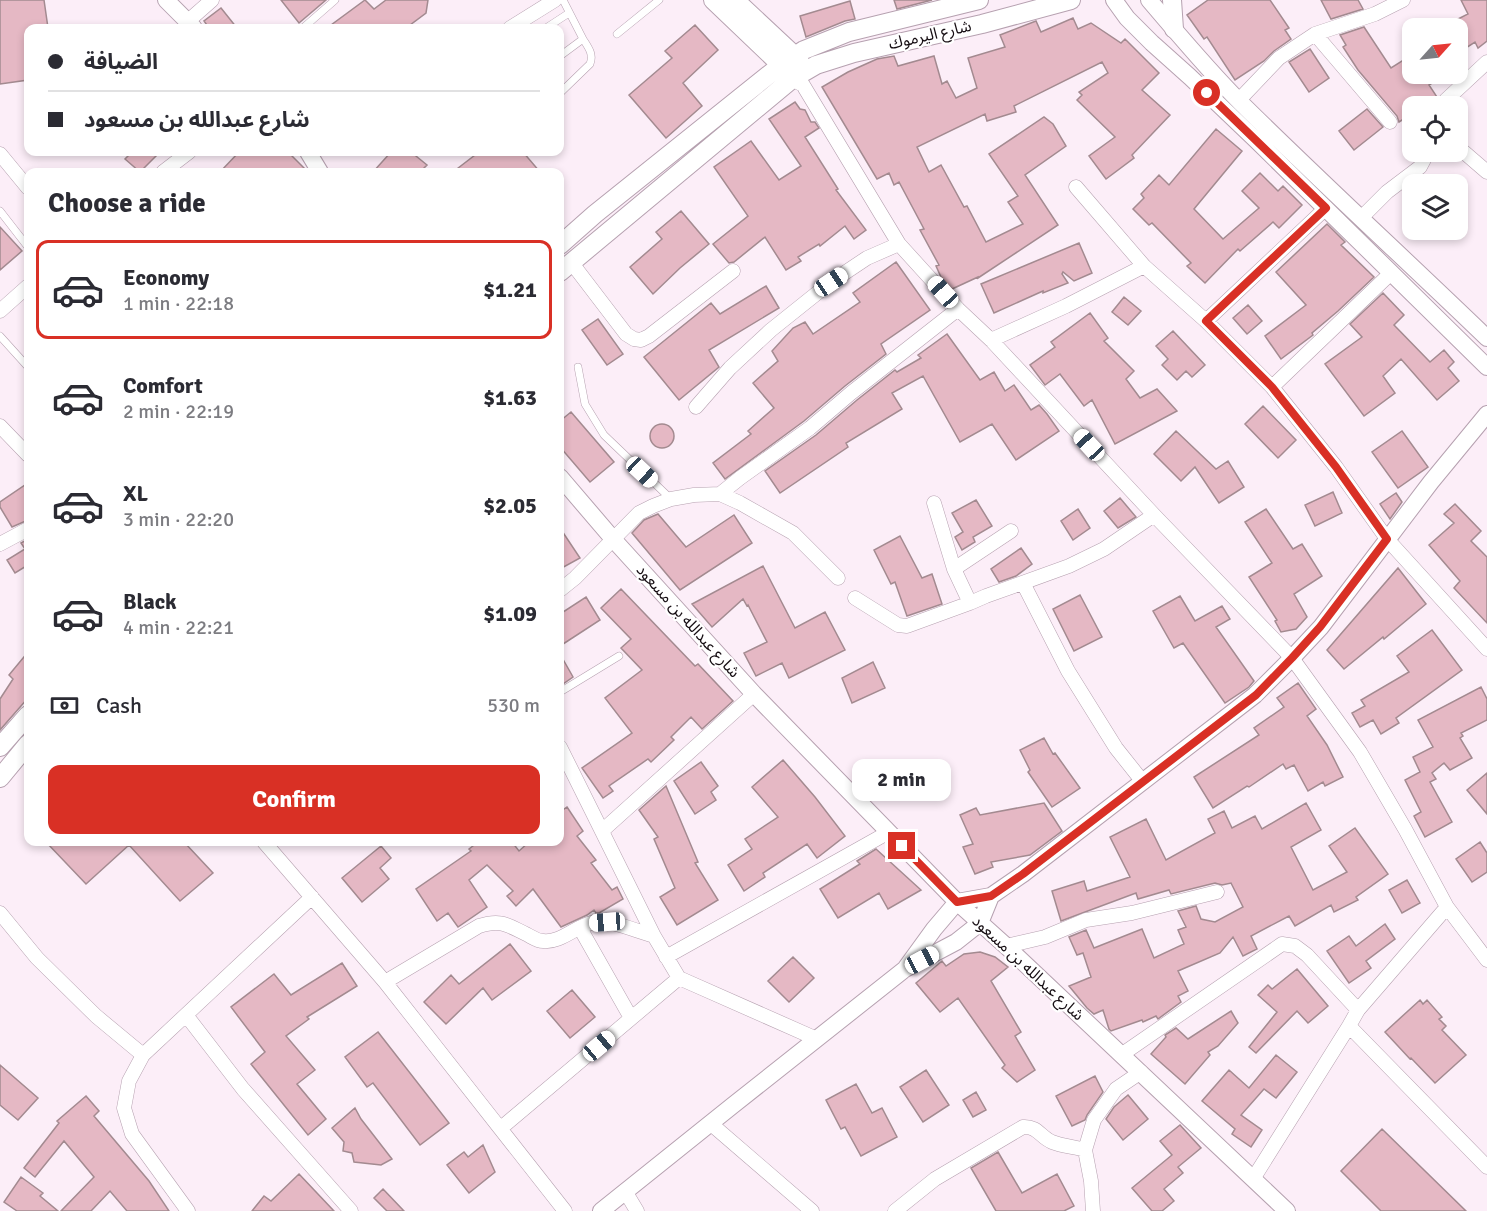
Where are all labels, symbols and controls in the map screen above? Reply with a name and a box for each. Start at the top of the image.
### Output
street label: شارع اليرموك [887,16,974,56]
north arrow [1402,18,1468,84]
map controls [1402,18,1468,240]
text: الضيافة [84,48,158,75]
route start [1193,79,1220,106]
button: locate [1402,96,1468,162]
text: شارع عبدالله بن مسعود [84,106,310,133]
button: layers [1402,174,1468,240]
text: Choose a ride [48,187,206,220]
icon: car [51,263,105,317]
text: Economy [123,264,209,291]
car [811,264,851,300]
car [924,273,962,311]
text: $1.21 [483,276,537,303]
text: 1 min · 22:18 [123,291,234,316]
icon: car [51,371,105,425]
text: Comfort [123,372,203,399]
text: $1.63 [483,384,537,411]
text: 2 min · 22:19 [123,399,234,424]
car [1070,426,1108,464]
car [623,453,661,491]
icon: car [51,479,105,533]
text: XL [123,480,148,507]
text: $2.05 [483,492,537,519]
text: 3 min · 22:20 [123,507,234,532]
street label: شارع عبدالله بن مسعود [630,560,744,683]
icon: car [51,587,105,641]
text: Black [123,588,177,615]
text: $1.09 [483,600,537,627]
text: 4 min · 22:21 [123,615,234,640]
icon: cash [48,689,81,722]
text: Cash [96,692,142,719]
text: 530 m [487,693,540,718]
callout: 2 min [852,759,952,801]
button: Confirm [48,765,540,834]
text: 2 min [877,767,926,792]
route end [888,832,915,859]
street label: شارع عبدالله بن مسعود [966,911,1088,1027]
car [588,912,626,932]
car [902,944,942,976]
car [579,1028,619,1064]

